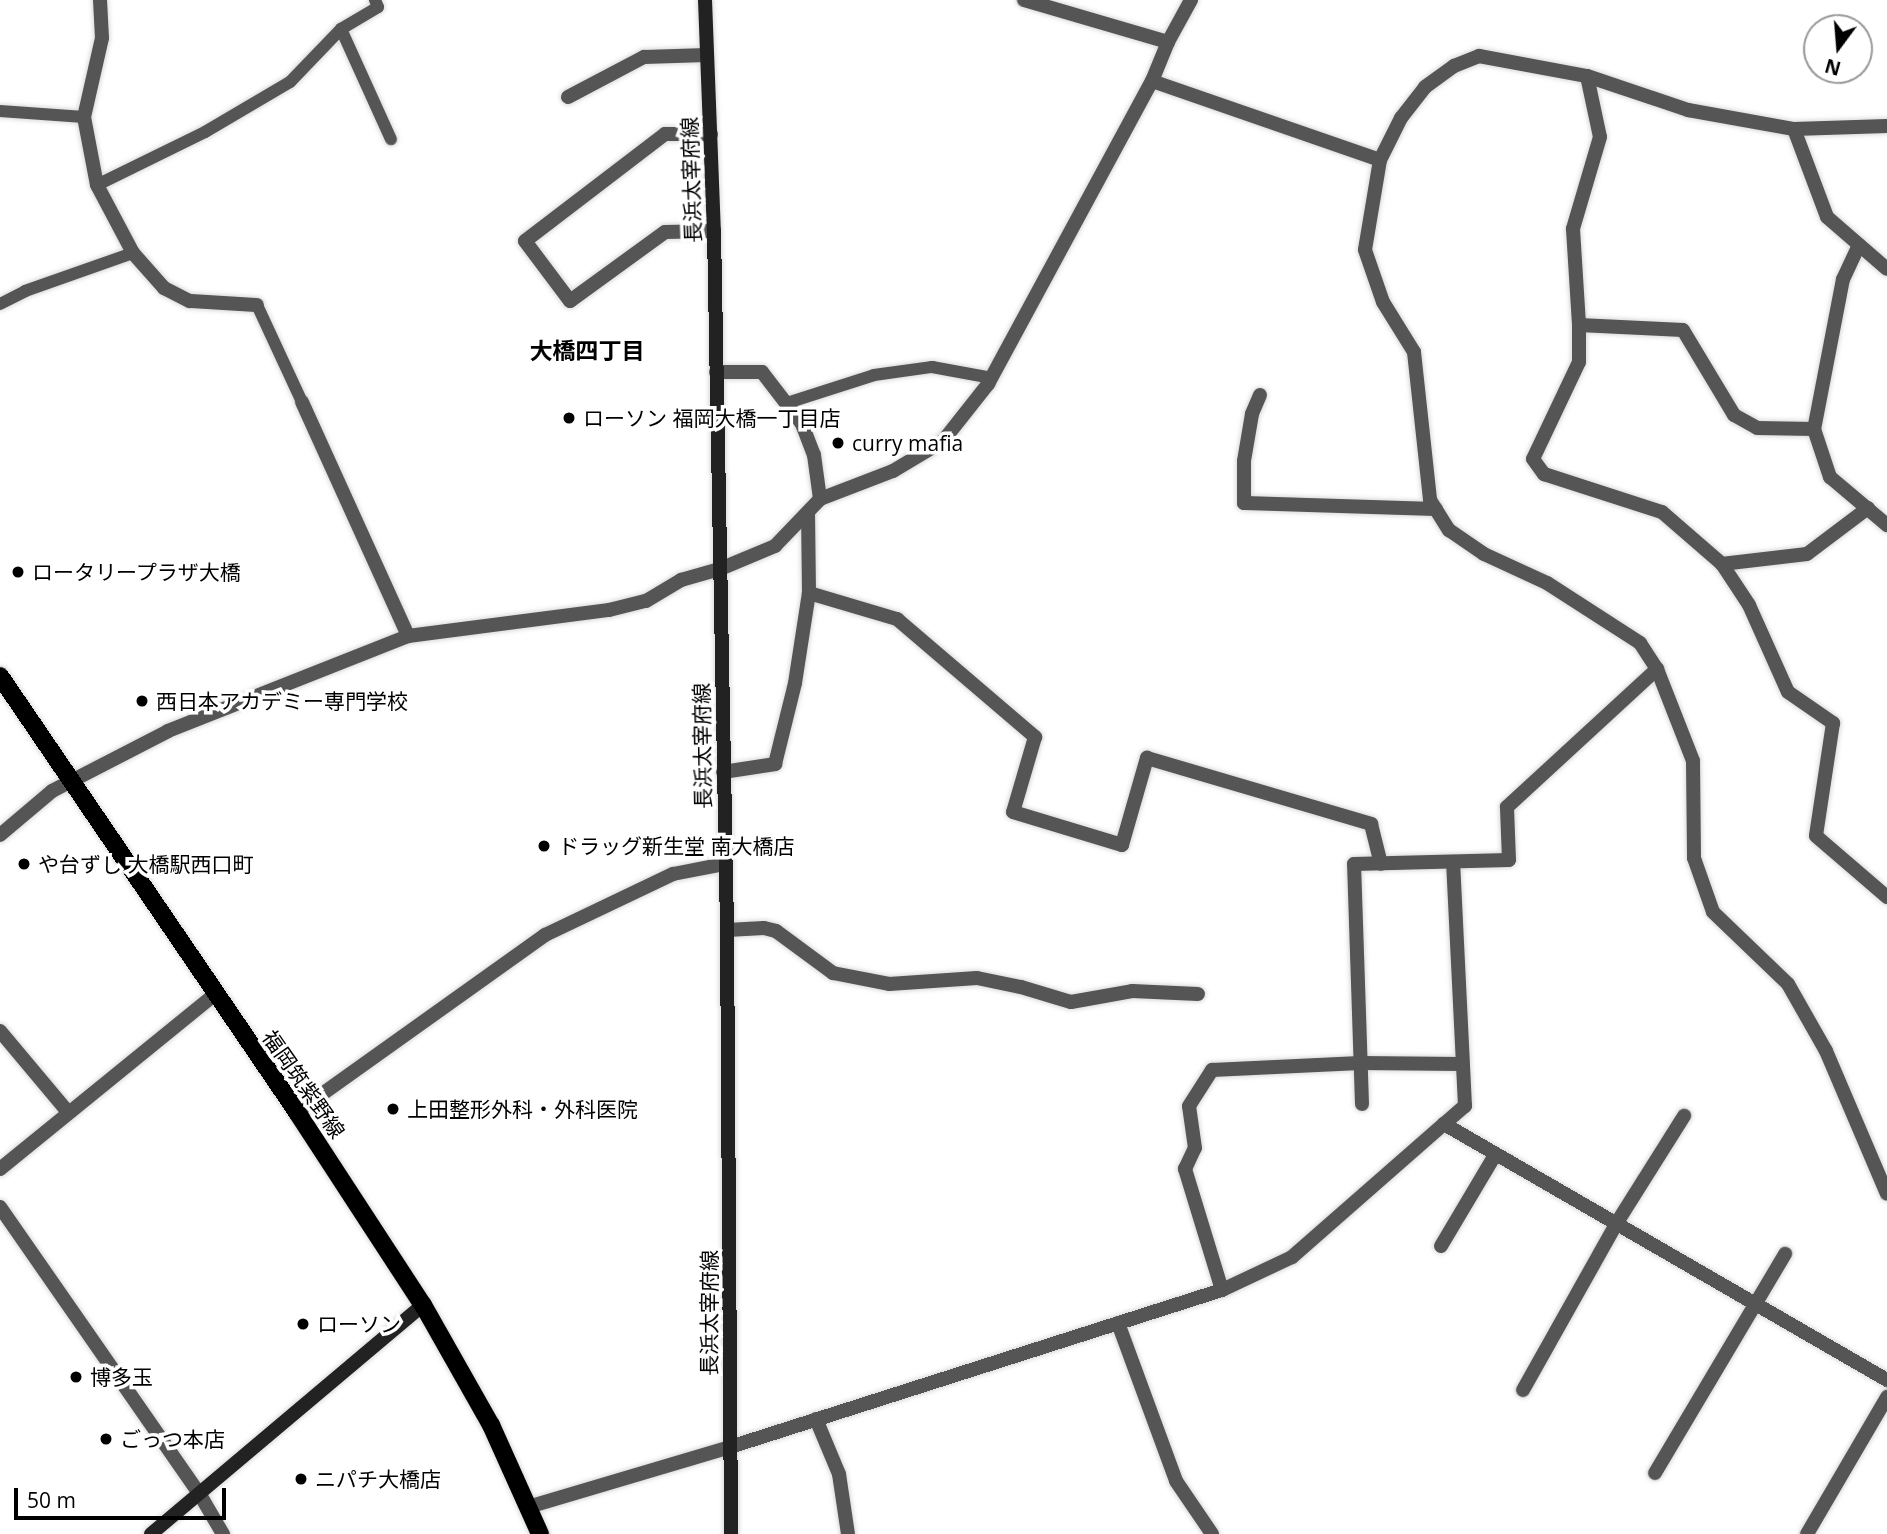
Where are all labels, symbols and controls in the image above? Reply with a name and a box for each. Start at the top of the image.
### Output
north arrow [1803,14,1873,84]
text: N [1822,53,1844,82]
street label: 長浜太宰府線 [676,117,706,243]
district label: 大橋四丁目 [530,336,644,364]
place label: ローソン 福岡大橋一丁目店 [583,405,840,431]
marker: ローソン 福岡大橋一丁目店 [561,410,577,426]
place label: curry mafia [852,430,963,456]
marker: curry mafia [830,435,846,451]
place label: ロータリープラザ大橋 [32,559,242,585]
marker: ロータリープラザ大橋 [10,564,26,580]
street label: 長浜太宰府線 [688,683,716,809]
place label: 西日本アカデミー専門学校 [156,688,408,714]
marker: 西日本アカデミー専門学校 [134,693,150,709]
place label: ドラッグ新生堂 南大橋店 [558,833,794,859]
marker: ドラッグ新生堂 南大橋店 [536,838,552,854]
place label: や台ずし 大橋駅西口町 [38,851,253,877]
marker: や台ずし 大橋駅西口町 [16,856,32,872]
street label: 福岡筑紫野線 [258,1025,350,1143]
place label: 上田整形外科・外科医院 [407,1096,638,1122]
marker: 上田整形外科・外科医院 [385,1101,401,1117]
street label: 長浜太宰府線 [696,1250,722,1376]
place label: ローソン [317,1311,401,1337]
marker: ローソン [295,1316,311,1332]
place label: 博多玉 [90,1364,153,1390]
marker: 博多玉 [68,1369,84,1385]
place label: ごっつ本店 [120,1426,225,1452]
marker: ごっつ本店 [98,1431,114,1447]
place label: ニパチ大橋店 [315,1466,441,1492]
marker: ニパチ大橋店 [293,1471,309,1487]
scale bar [18,1474,229,1518]
text: 50 m [27,1486,76,1514]

